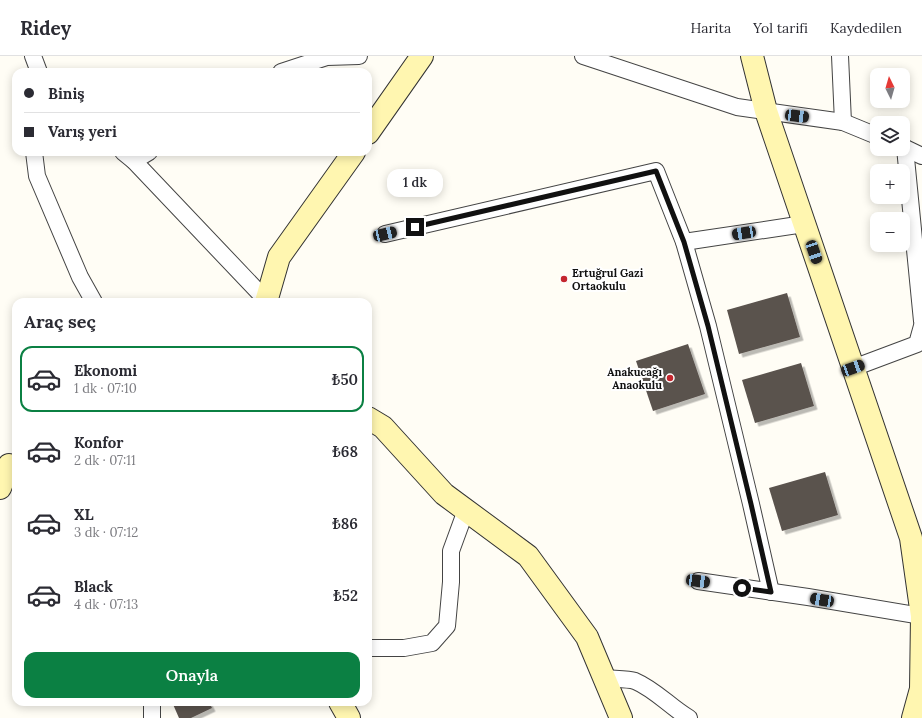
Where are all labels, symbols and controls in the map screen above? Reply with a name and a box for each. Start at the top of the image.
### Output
text: Ridey [20,16,71,40]
text: Harita [690,19,731,37]
text: Yol tarifi [753,19,808,37]
text: Kaydedilen [830,19,902,37]
north arrow [870,68,910,108]
map controls [870,68,910,252]
text: Biniş [48,84,85,103]
car [784,109,810,123]
button: layers [870,116,910,156]
text: Varış yeri [48,122,117,141]
button: + [870,164,910,204]
callout: 1 dk [387,169,443,197]
text: 1 dk [403,174,427,191]
button: − [870,212,910,252]
route end [406,218,424,236]
car [372,225,398,243]
car [731,225,757,241]
car [804,239,824,265]
place label: Ertuğrul Gazi Ortaokulu [572,266,644,293]
marker: Ertuğrul Gazi Ortaokulu [559,274,569,284]
text: Araç seç [24,310,96,333]
car [840,358,866,378]
icon: car [26,361,62,397]
text: Ekonomi [74,361,137,380]
place label: Anakucağı Anaokulu [607,365,662,392]
text: ₺50 [332,370,358,389]
marker: Anakucağı Anaokulu [665,373,675,383]
text: 1 dk · 07:10 [74,380,137,397]
icon: car [26,433,62,469]
text: Konfor [74,433,123,452]
text: ₺68 [332,442,358,461]
text: 2 dk · 07:11 [74,452,136,469]
icon: car [26,505,62,541]
text: XL [74,505,94,524]
text: ₺86 [332,514,358,533]
text: 3 dk · 07:12 [74,524,138,541]
car [685,573,711,589]
icon: car [26,577,62,613]
text: Black [74,577,113,596]
route start [733,579,751,597]
text: ₺52 [333,586,358,605]
car [809,592,835,608]
text: 4 dk · 07:13 [74,596,138,613]
button: Onayla [24,652,360,698]

